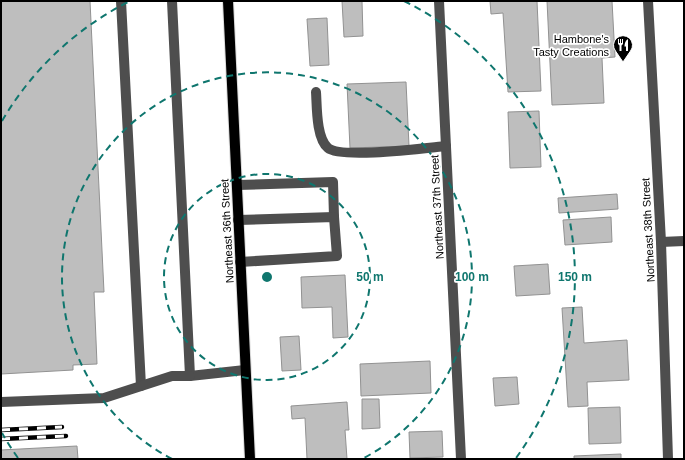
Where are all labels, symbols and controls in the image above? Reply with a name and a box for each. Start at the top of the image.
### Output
place label: Hambone's Tasty Creations [533,33,609,58]
restaurant icon: Hambone's Tasty Creations [612,34,634,62]
street label: Northeast 37th Street [428,154,446,260]
street label: Northeast 38th Street [639,177,657,283]
street label: Northeast 36th Street [218,178,236,284]
centre of rings [260,270,274,284]
text: 50 m [356,270,384,284]
text: 100 m [455,270,489,284]
text: 150 m [558,270,592,284]

